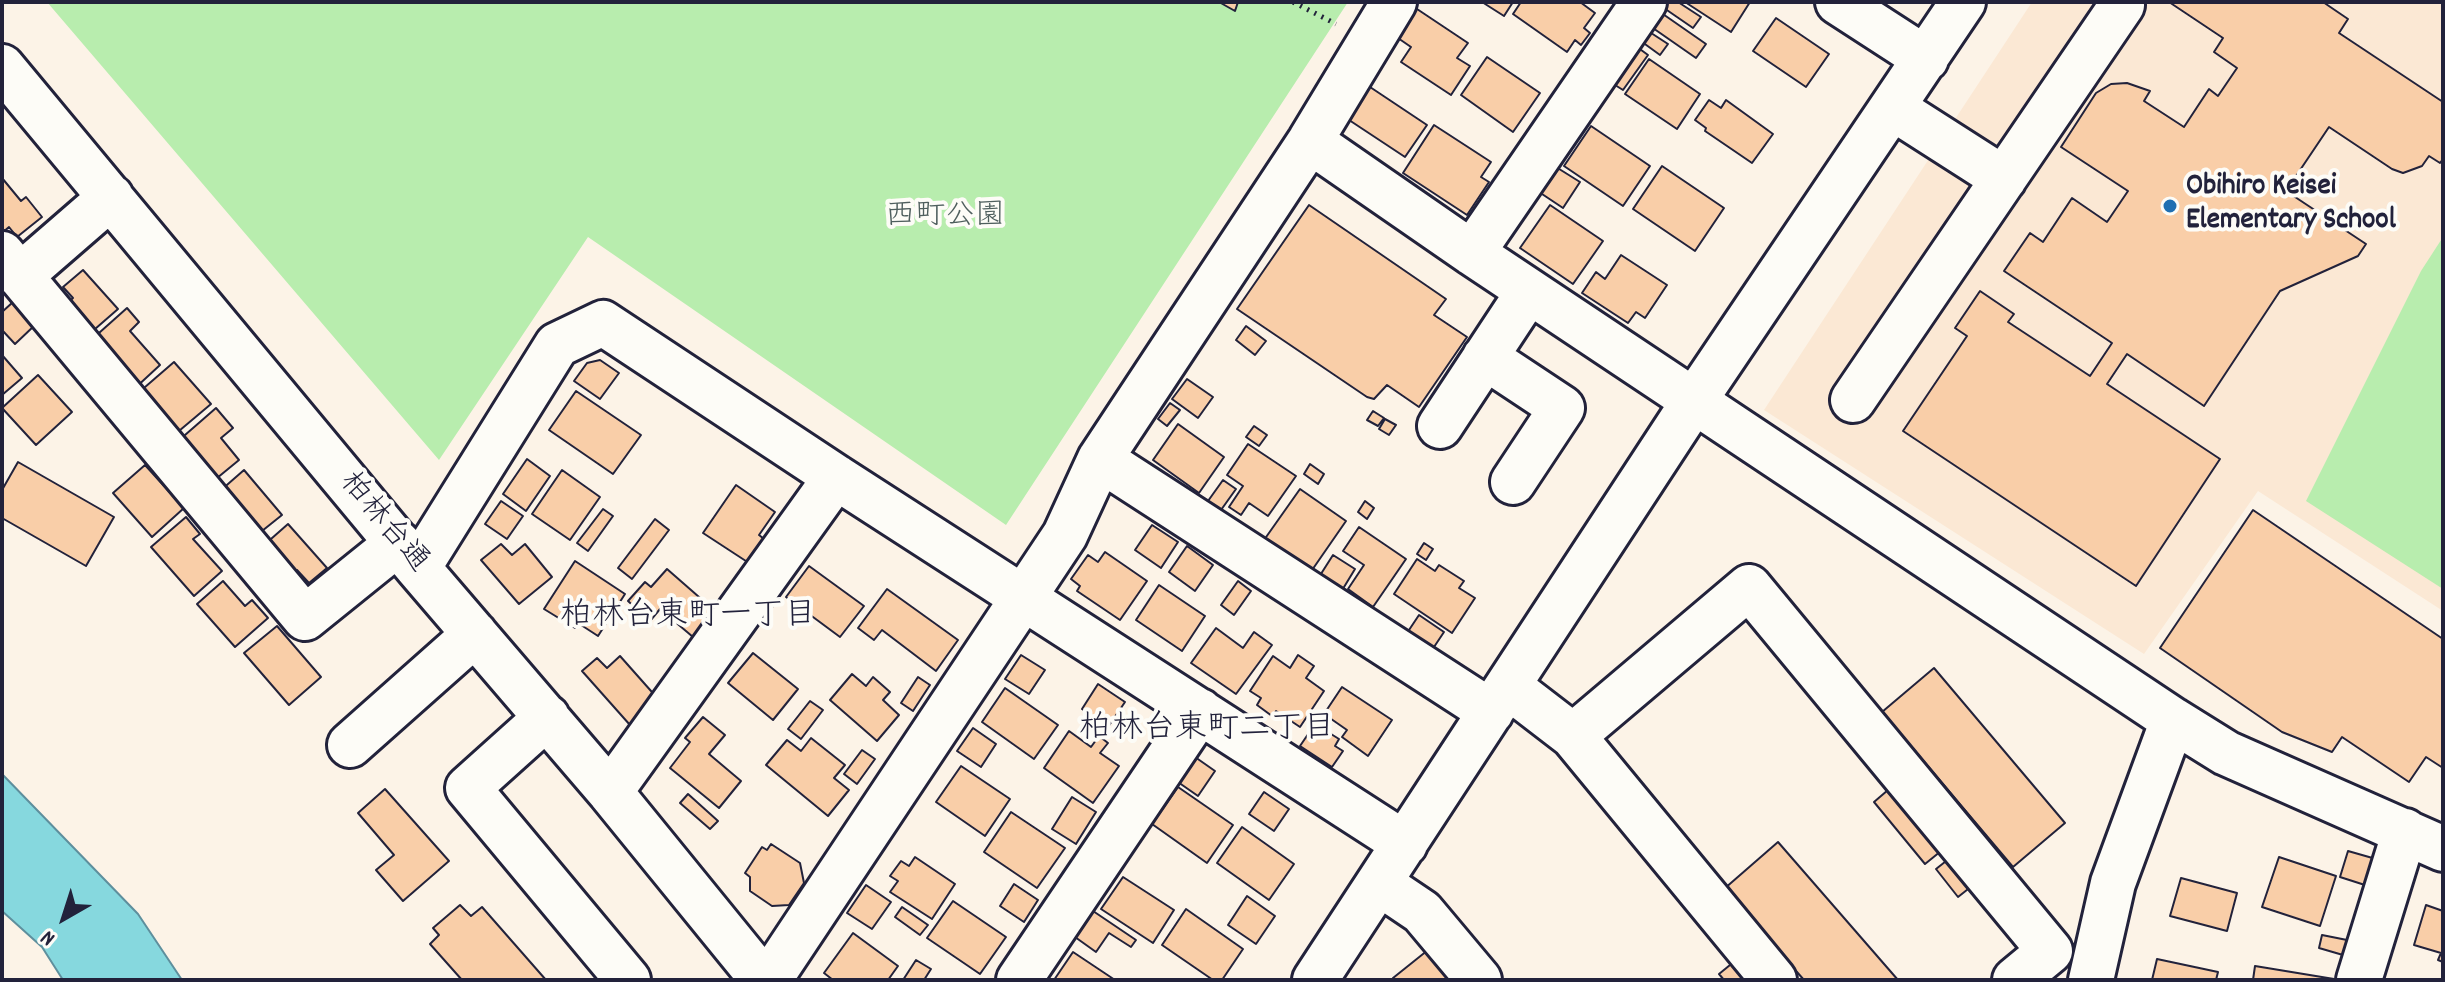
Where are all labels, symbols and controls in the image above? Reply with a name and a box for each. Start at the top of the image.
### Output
place label: Obihiro Keisei Elementary School [2186,171,2396,242]
marker: Obihiro Keisei Elementary School [2161,197,2179,215]
park label: 西町公園 [885,201,1005,237]
street label: 柏林台通 [330,466,434,582]
district label: 柏林台東町一丁目 [560,600,816,638]
district label: 柏林台東町二丁目 [1079,713,1335,751]
north arrow [24,878,104,958]
text: N [35,922,63,953]

